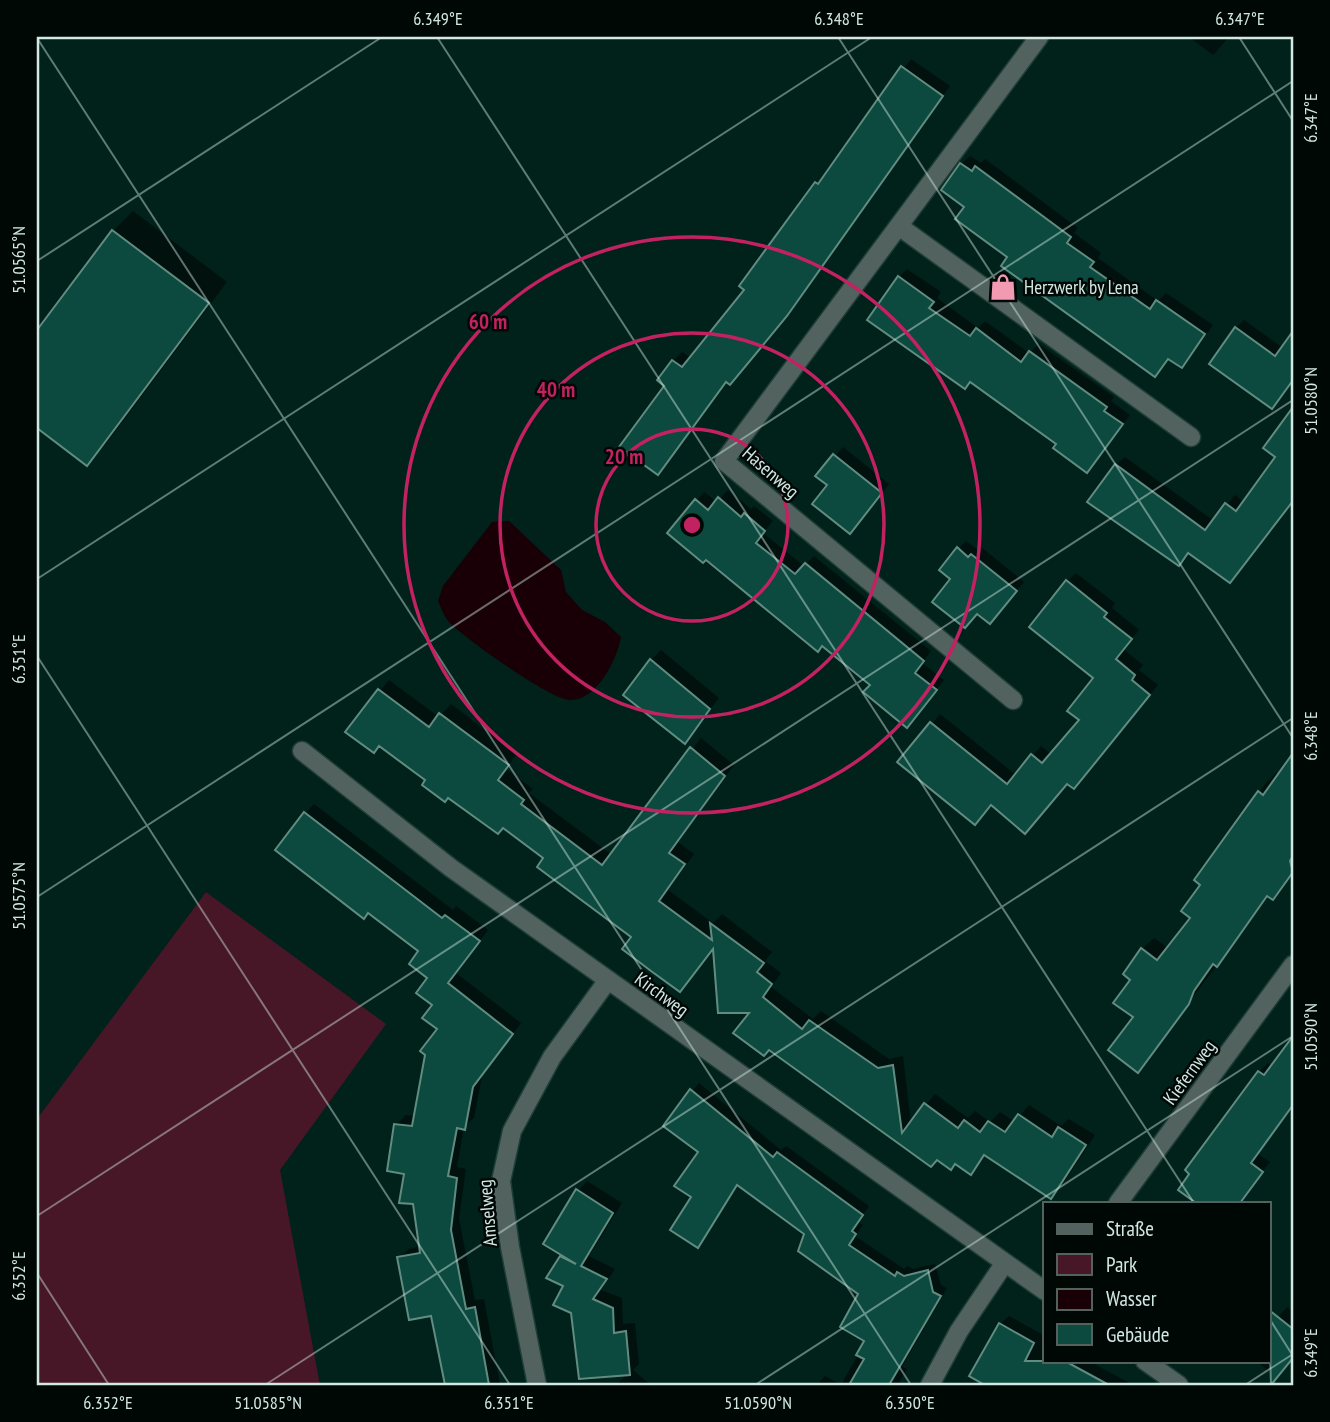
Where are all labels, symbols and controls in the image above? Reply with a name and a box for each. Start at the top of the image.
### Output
text: 6.349°E [413,7,463,30]
text: 6.348°E [814,7,864,30]
text: 6.347°E [1215,7,1265,30]
text: 6.347°E [1299,93,1322,143]
text: 51.0565°N [7,226,30,294]
shop icon: Herzwerk by Lena [988,272,1018,302]
place label: Herzwerk by Lena [1024,275,1139,299]
text: 60 m [469,308,507,335]
text: 51.0580°N [1299,367,1322,435]
text: 40 m [537,376,575,403]
street label: Hasenweg [738,441,804,503]
text: 20 m [605,443,643,470]
centre of rings [680,513,704,537]
text: 6.351°E [7,634,30,684]
text: 6.348°E [1299,711,1322,761]
text: 51.0575°N [7,862,30,930]
street label: Kirchweg [630,966,694,1022]
text: 51.0590°N [1299,1003,1322,1071]
street label: Kiefernweg [1157,1035,1221,1109]
street label: Amselweg [472,1179,502,1247]
legend [1043,1202,1270,1362]
text: Straße [1106,1215,1154,1242]
text: 6.352°E [7,1251,30,1301]
text: Park [1106,1251,1137,1278]
text: Wasser [1106,1285,1157,1312]
text: Gebäude [1106,1321,1169,1348]
text: 6.349°E [1299,1328,1322,1378]
text: 6.352°E [83,1391,133,1414]
text: 51.0585°N [234,1391,302,1414]
text: 6.351°E [484,1391,534,1414]
text: 51.0590°N [724,1391,792,1414]
text: 6.350°E [885,1391,935,1414]

